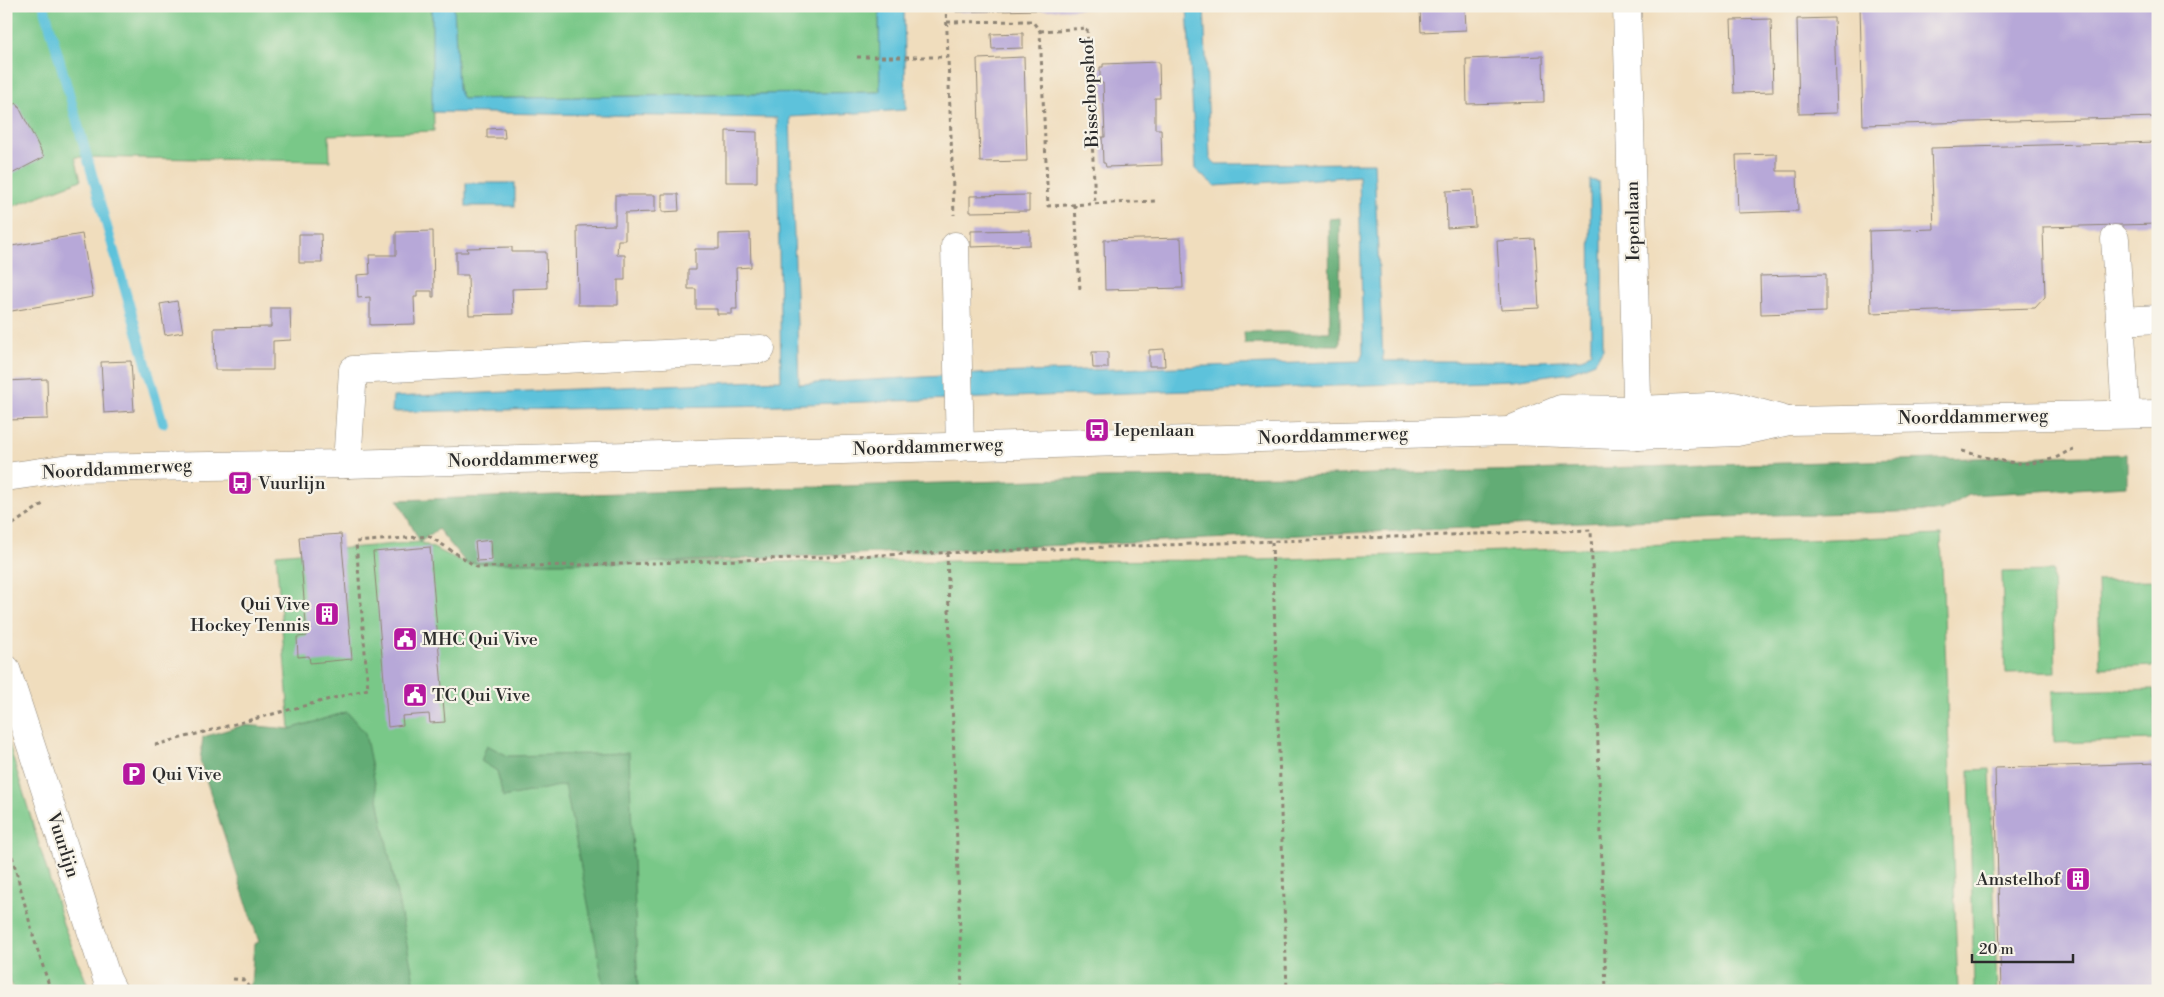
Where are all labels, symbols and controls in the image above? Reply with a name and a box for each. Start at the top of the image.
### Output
street label: Bisschopshof [1076,36,1104,149]
street label: Iepenlaan [1621,180,1645,261]
street label: Noorddammerweg [1898,404,2049,430]
bus stop icon: Iepenlaan [1084,417,1110,443]
place label: Iepenlaan [1114,419,1195,442]
street label: Noorddammerweg [1257,422,1409,450]
street label: Noorddammerweg [852,433,1004,461]
street label: Noorddammerweg [447,445,599,473]
street label: Noorddammerweg [41,454,193,484]
bus stop icon: Vuurlijn [227,470,253,496]
place label: Vuurlijn [257,472,326,495]
place label: Qui Vive Hockey Tennis [190,593,310,637]
building icon: Qui Vive Hockey Tennis [314,601,340,627]
public building icon: MHC Qui Vive [392,626,418,652]
place label: MHC Qui Vive [422,628,538,651]
public building icon: TC Qui Vive [402,682,428,708]
place label: TC Qui Vive [432,684,530,707]
parking icon: Qui Vive [121,761,147,787]
place label: Qui Vive [152,763,222,786]
street label: Vuurlijn [41,808,84,881]
building icon: Amstelhof [2065,866,2091,892]
place label: Amstelhof [1975,868,2061,891]
scale bar [1972,932,2073,964]
text: 20 m [1979,940,2014,959]

